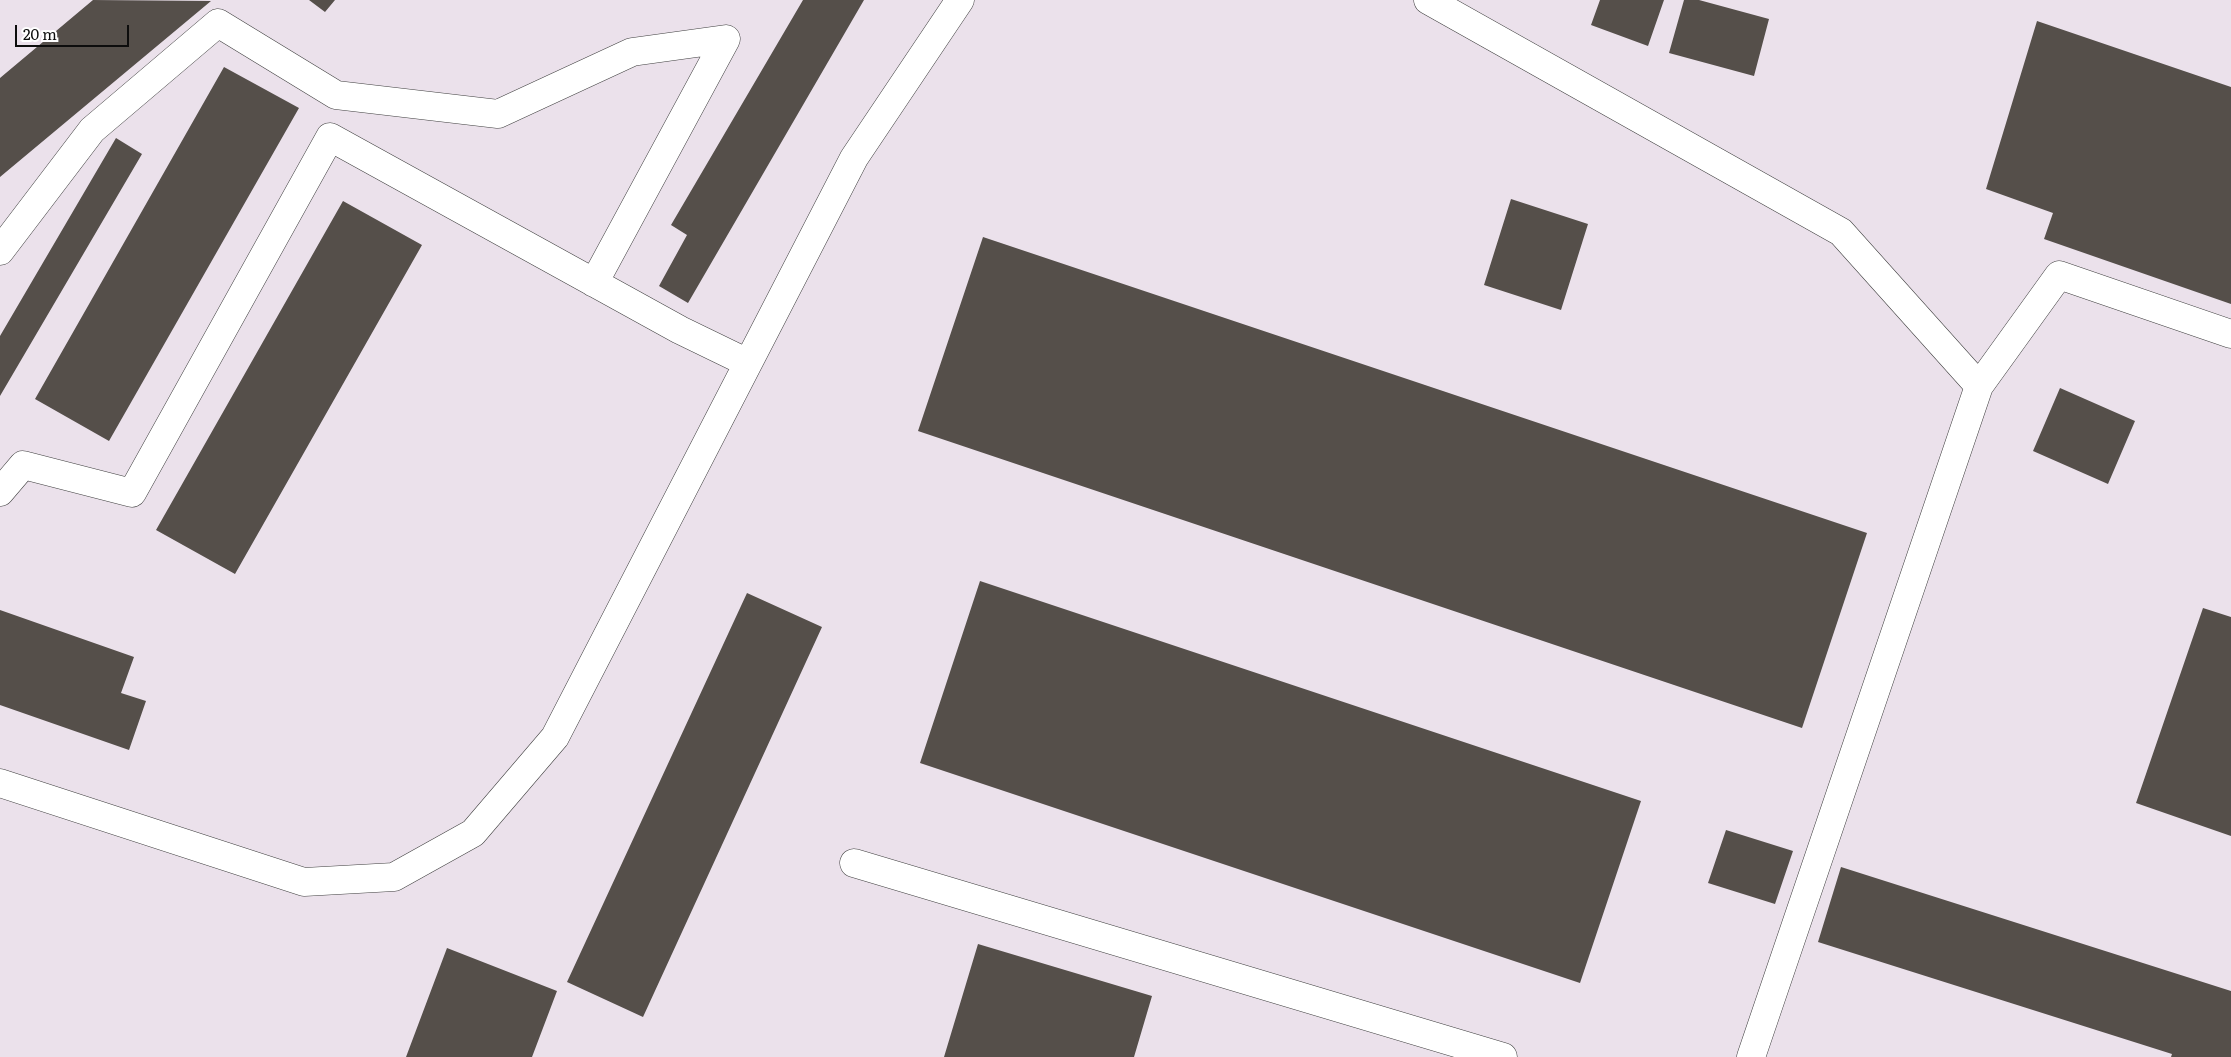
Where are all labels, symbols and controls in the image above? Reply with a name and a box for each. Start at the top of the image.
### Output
scale bar [18,15,131,47]
text: 20 m [23,22,57,45]

